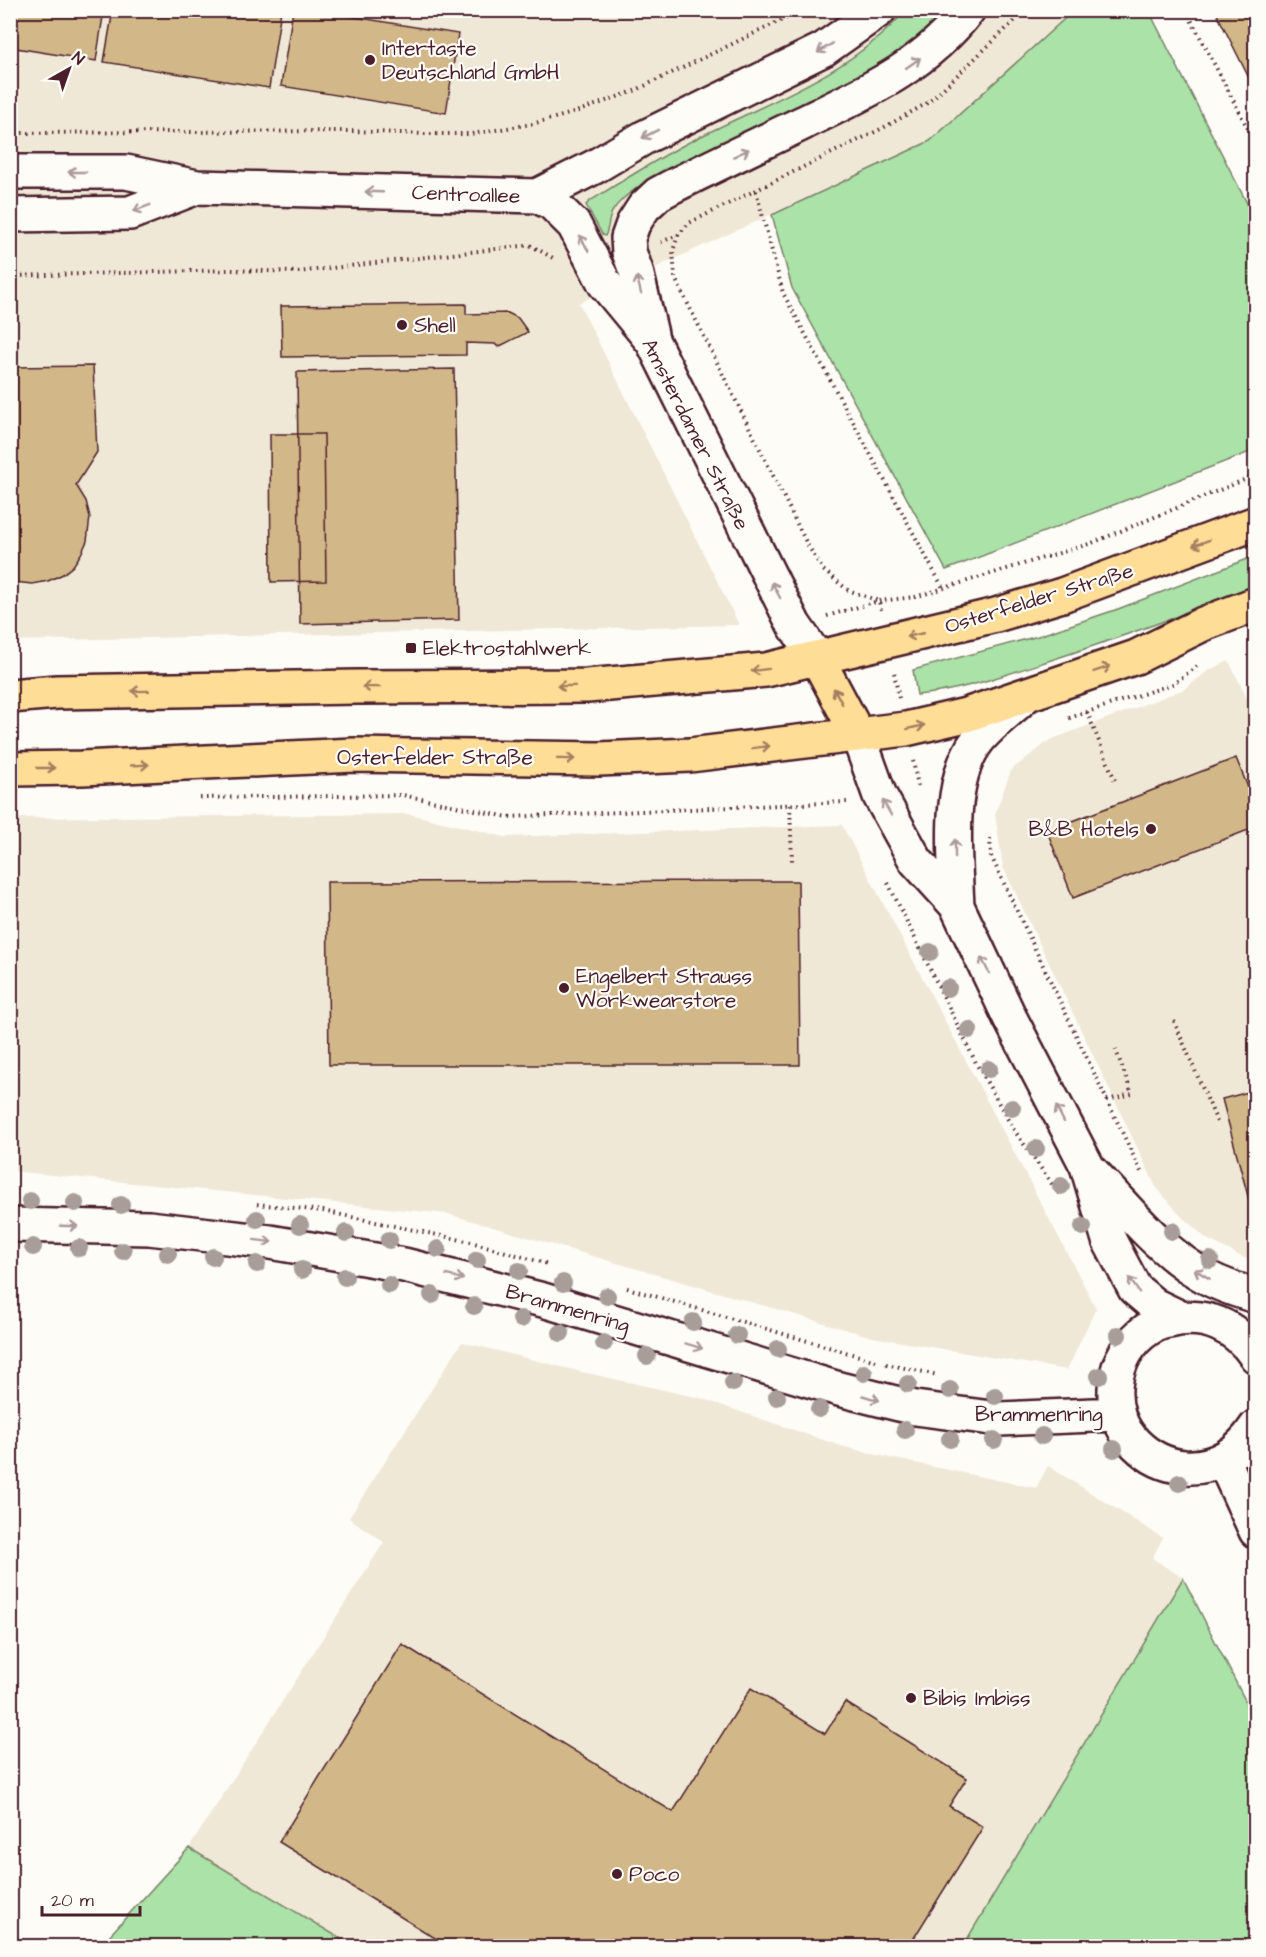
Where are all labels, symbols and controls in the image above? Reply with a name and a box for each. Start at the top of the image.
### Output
place label: Intertaste Deutschland GmbH [382,34,560,87]
north arrow [39,39,99,99]
one-way arrow [817,42,834,54]
text: N [67,47,89,70]
marker: Intertaste Deutschland GmbH [363,53,377,67]
one-way arrow [905,57,921,69]
one-way arrow [641,129,659,141]
one-way arrow [731,147,749,158]
one-way arrow [68,166,88,178]
street label: Centroallee [411,178,521,211]
one-way arrow [364,186,384,197]
one-way arrow [134,204,152,215]
one-way arrow [578,234,589,252]
one-way arrow [633,276,645,295]
place label: Shell [414,311,456,340]
marker: Shell [395,318,409,332]
street label: Amsterdamer Straße [635,333,756,535]
one-way arrow [1192,539,1211,550]
street label: Osterfelder Straße [941,556,1137,641]
one-way arrow [770,581,781,599]
one-way arrow [906,630,926,641]
place label: Elektrostahlwerk [423,634,591,663]
marker: Elektrostahlwerk [404,641,418,655]
one-way arrow [1092,662,1111,673]
one-way arrow [751,665,770,676]
one-way arrow [556,680,576,692]
one-way arrow [361,681,381,693]
one-way arrow [130,685,150,697]
one-way arrow [832,688,843,706]
one-way arrow [906,720,925,732]
one-way arrow [750,741,770,752]
street label: Osterfelder Straße [337,743,533,772]
one-way arrow [556,753,576,764]
one-way arrow [130,760,150,771]
one-way arrow [36,762,56,774]
one-way arrow [880,800,892,817]
place label: B&B Hotels [1028,815,1139,844]
marker: B&B Hotels [1144,822,1158,836]
one-way arrow [949,838,961,858]
one-way arrow [978,956,990,974]
place label: Engelbert Strauss Workwearstore [576,962,752,1015]
marker: Engelbert Strauss Workwearstore [557,981,571,995]
one-way arrow [1054,1106,1066,1123]
one-way arrow [58,1220,78,1232]
one-way arrow [253,1236,273,1247]
one-way arrow [1194,1268,1211,1280]
one-way arrow [445,1272,464,1283]
street label: Brammenring [502,1277,633,1342]
one-way arrow [1128,1277,1140,1293]
one-way arrow [684,1341,703,1352]
one-way arrow [861,1393,880,1404]
street label: Brammenring [975,1400,1103,1431]
place label: Bibis Imbiss [923,1684,1031,1713]
marker: Bibis Imbiss [904,1691,918,1705]
place label: Poco [629,1860,679,1889]
marker: Poco [610,1867,624,1881]
scale bar [42,1879,140,1917]
text: 20 m [51,1888,94,1913]

